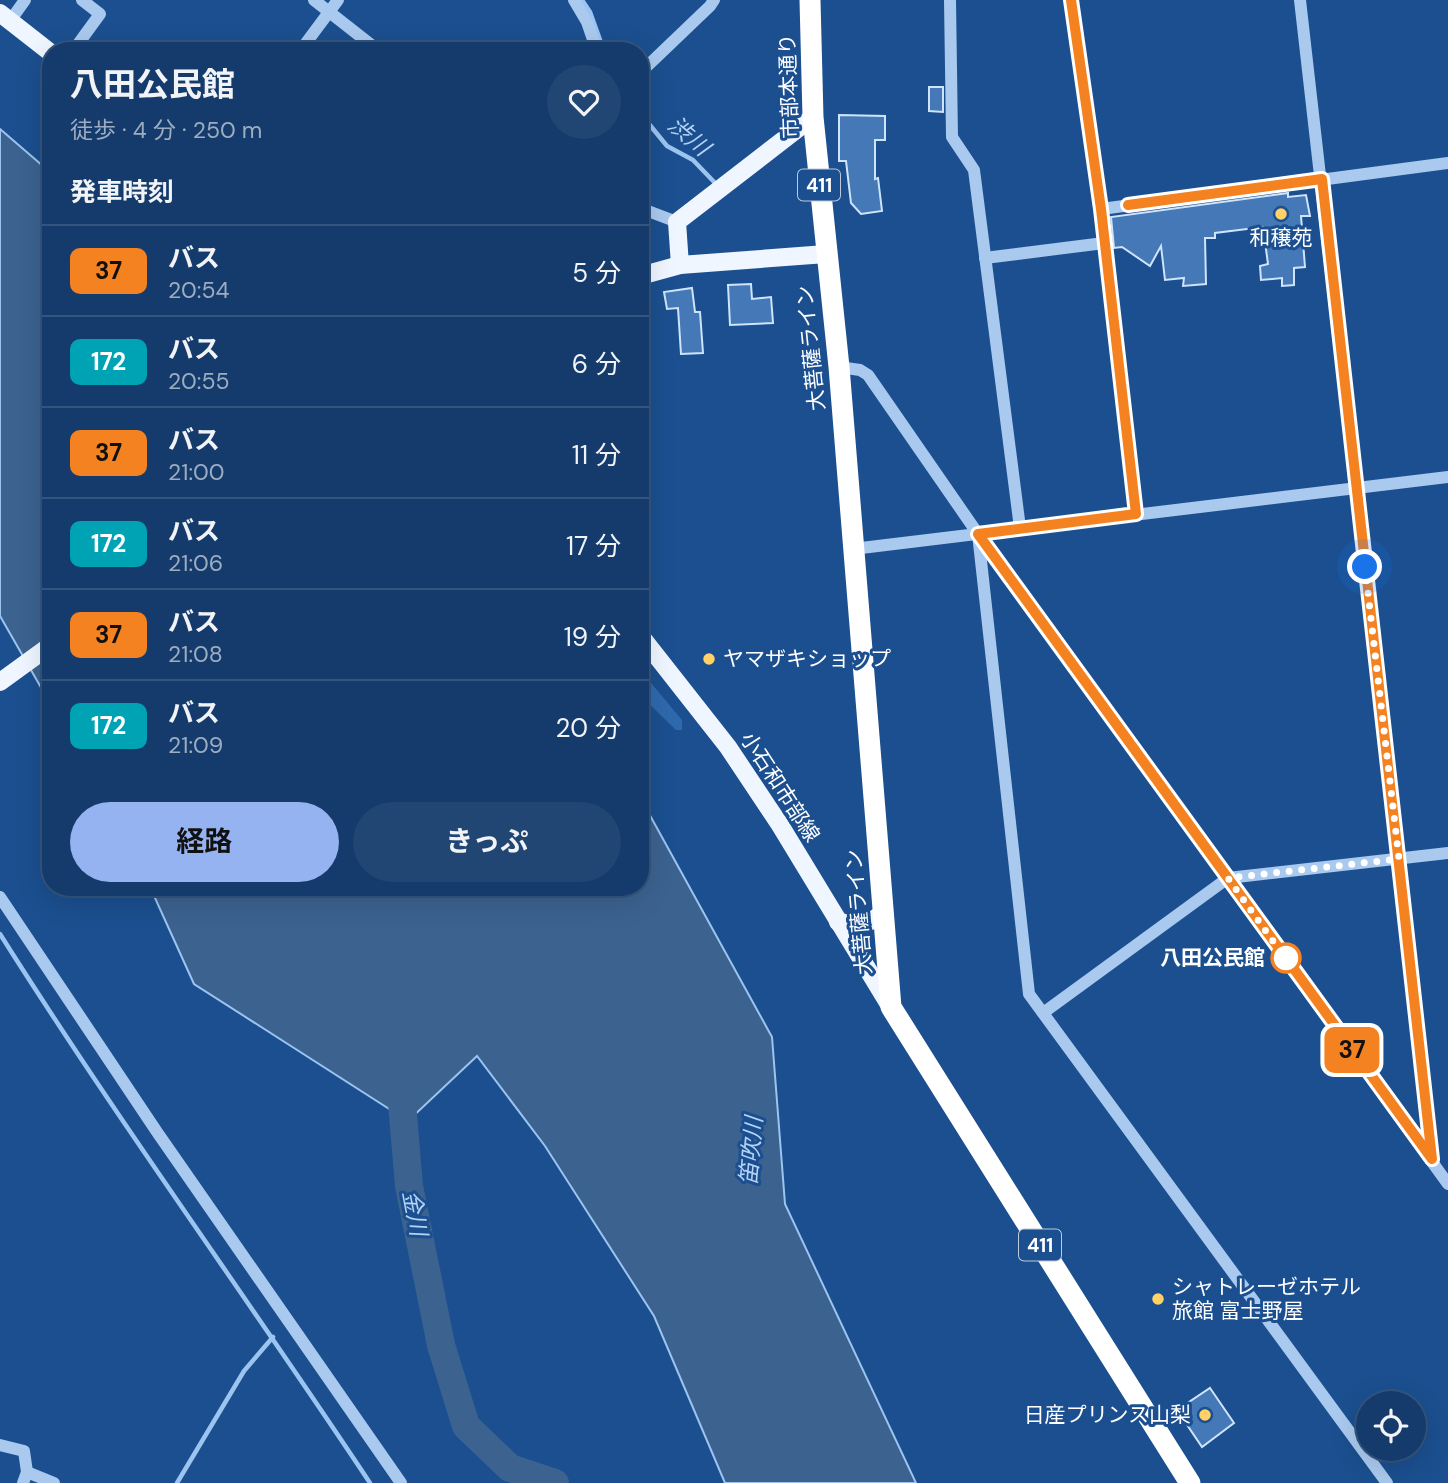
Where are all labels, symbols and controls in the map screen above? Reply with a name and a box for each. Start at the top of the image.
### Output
street label: 市部本通り [773,33,805,139]
text: 八田公民館 [70,63,235,106]
button: heart [547,65,621,139]
water label: 渋川 [662,110,719,164]
text: 徒歩 · 4 分 · 250 m [70,115,262,145]
road number: 411 [798,169,840,200]
text: 発車時刻 [70,175,174,209]
marker: 和穣苑 [1273,206,1289,222]
place label: 和穣苑 [1250,224,1313,252]
text: バス [168,241,220,275]
text: 37 [95,255,122,286]
text: 5 分 [572,256,621,290]
text: 20:54 [168,275,229,305]
street label: 大菩薩ライン [790,284,832,412]
text: バス [168,332,220,366]
text: 172 [91,346,126,377]
text: 6 分 [572,347,621,381]
text: 20:55 [168,366,229,396]
text: バス [168,423,220,457]
text: 37 [95,437,122,468]
text: 11 分 [572,438,621,472]
text: 21:00 [168,457,225,487]
text: バス [168,514,220,548]
text: 172 [91,528,126,559]
text: 17 分 [566,529,621,563]
text: 21:06 [168,548,223,578]
your location [1347,549,1382,584]
text: バス [168,605,220,639]
text: 37 [95,619,122,650]
text: 19 分 [564,620,621,654]
text: 21:08 [168,639,223,669]
place label: ヤマザキショップ [723,645,891,673]
marker: ヤマザキショップ [701,651,717,667]
text: バス [168,696,220,730]
text: 172 [91,710,126,741]
text: 20 分 [556,711,621,745]
street label: 小石和市部線 [734,727,826,847]
text: 21:09 [168,730,223,760]
button: 経路 [70,802,339,882]
button: きっぷ [353,802,621,882]
street label: 大菩薩ライン [840,848,878,976]
marker: 八田公民館 [1271,943,1301,973]
place label: 八田公民館 [1160,944,1265,972]
line badge: 37 [1320,1027,1384,1073]
text: 37 [1338,1034,1366,1065]
water label: 笛吹川 [733,1112,769,1187]
water label: 金川 [396,1188,435,1241]
road number: 411 [1019,1230,1061,1260]
place label: シャトレーゼホテル 旅館 富士野屋 [1172,1273,1361,1325]
marker: シャトレーゼホテル 旅館 富士野屋 [1150,1291,1166,1307]
map controls [1356,1391,1426,1461]
button: locate [1356,1391,1426,1461]
place label: 日産プリンス山梨 [1023,1401,1191,1429]
marker: 日産プリンス山梨 [1197,1407,1213,1423]

